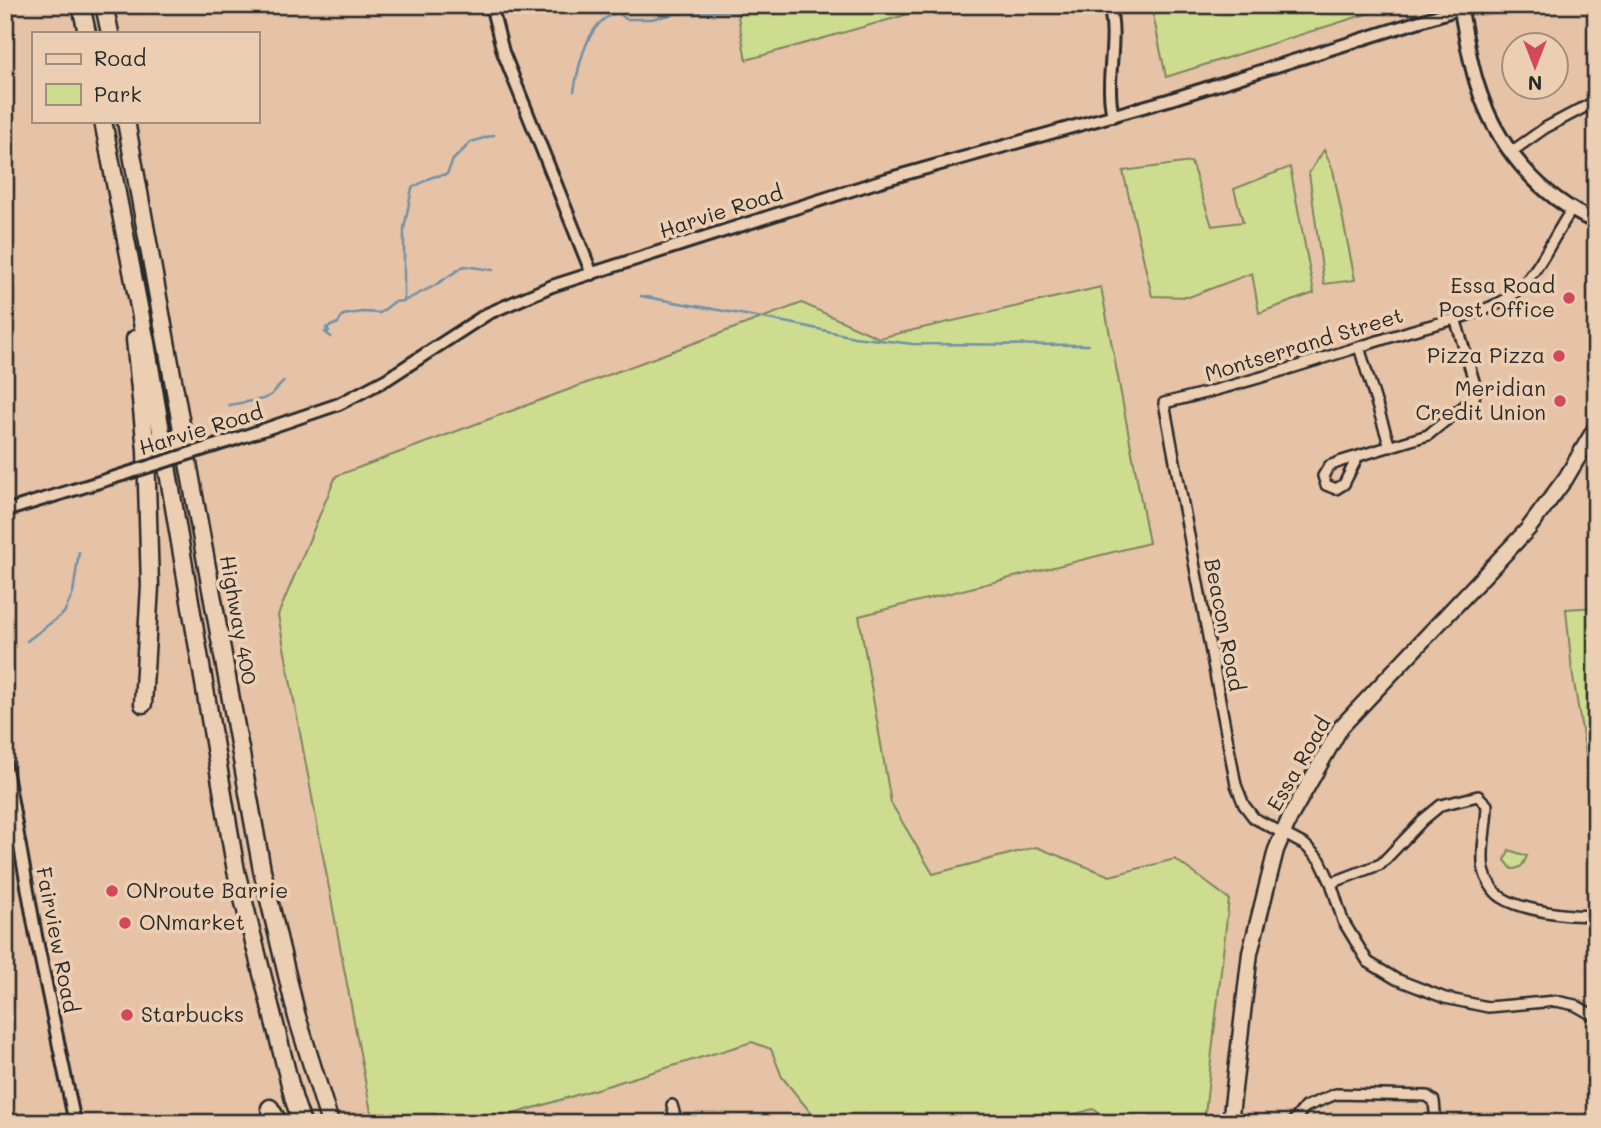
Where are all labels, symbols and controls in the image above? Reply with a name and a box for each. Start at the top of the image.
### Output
legend [32,32,259,122]
north arrow [1500,32,1570,102]
text: Road [94,44,146,71]
text: N [1528,71,1542,96]
text: Park [94,80,142,107]
street label: Harvie Road [655,178,786,243]
place label: Essa Road Post Office [1439,271,1555,322]
marker: Essa Road Post Office [1561,290,1577,306]
street label: Montserrand Street [1201,301,1406,387]
place label: Pizza Pizza [1427,341,1545,368]
marker: Pizza Pizza [1551,348,1567,364]
place label: Meridian Credit Union [1416,374,1546,425]
marker: Meridian Credit Union [1552,393,1568,409]
street label: Harvie Road [135,397,266,460]
street label: Highway 400 [215,553,264,686]
street label: Beacon Road [1199,556,1252,693]
street label: Essa Road [1260,711,1336,815]
street label: Fairview Road [31,865,86,1015]
place label: ONroute Barrie [126,876,288,903]
marker: ONroute Barrie [104,883,120,899]
place label: ONmarket [139,908,245,935]
marker: ONmarket [117,915,133,931]
place label: Starbucks [141,1000,244,1027]
marker: Starbucks [119,1007,135,1023]

